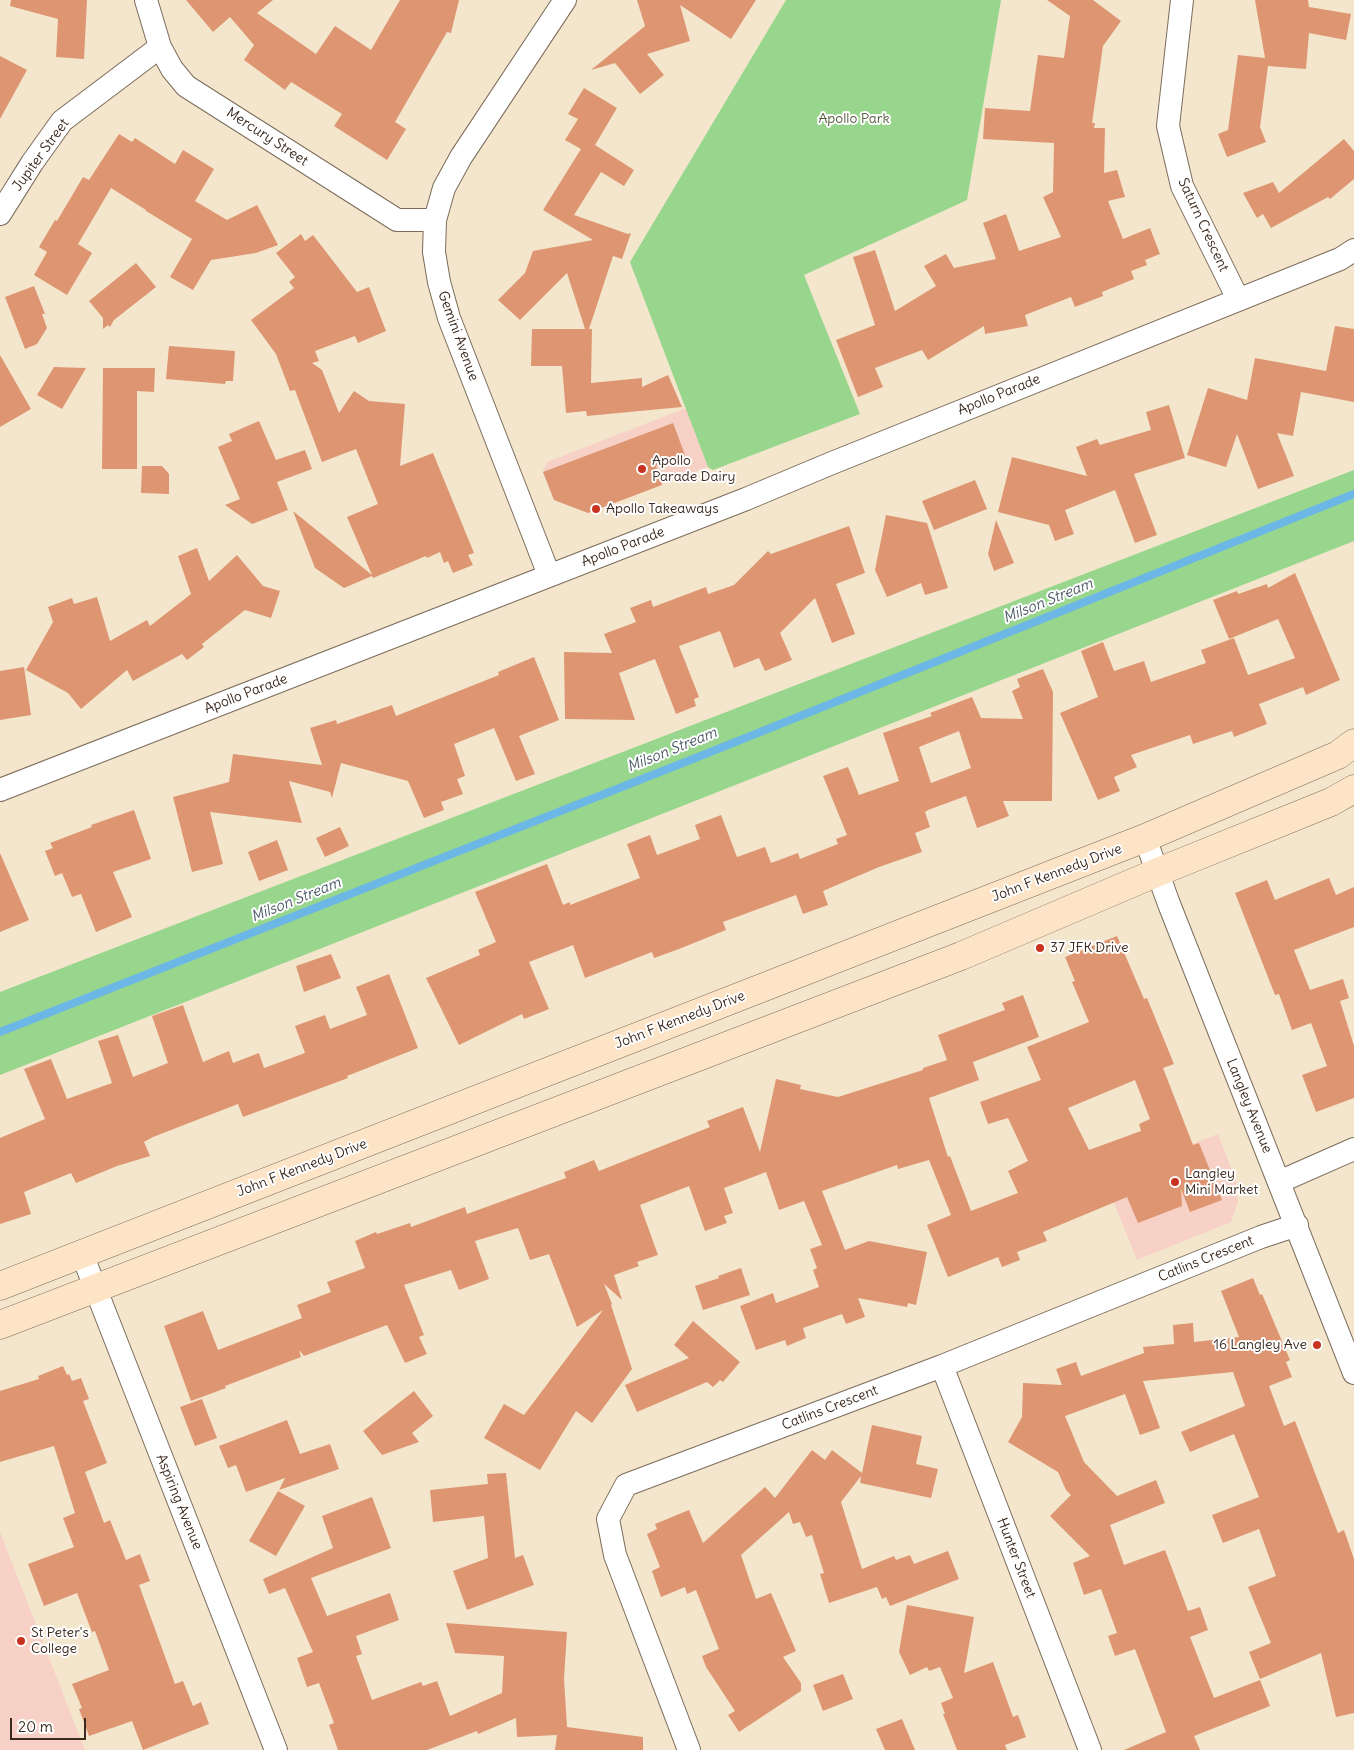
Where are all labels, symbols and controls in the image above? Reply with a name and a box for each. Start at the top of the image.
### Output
street label: Mercury Street [223,104,311,170]
park label: Apollo Park [818,111,890,127]
street label: Jupiter Street [9,116,73,194]
street label: Saturn Crescent [1174,176,1232,274]
street label: Gemini Avenue [434,289,482,383]
street label: Apollo Parade [955,371,1043,419]
place label: Apollo Parade Dairy [652,453,735,486]
marker: Apollo Parade Dairy [636,463,648,475]
place label: Apollo Takeaways [606,501,719,517]
marker: Apollo Takeaways [590,503,602,515]
street label: Apollo Parade [579,523,667,571]
water label: Milson Stream [1001,575,1095,627]
street label: Apollo Parade [202,670,290,718]
water label: Milson Stream [625,724,719,776]
street label: John F Kennedy Drive [990,840,1124,906]
water label: Milson Stream [249,874,343,926]
place label: 37 JFK Drive [1050,940,1128,956]
marker: 37 JFK Drive [1034,942,1046,954]
street label: John F Kennedy Drive [613,987,747,1053]
street label: Langley Avenue [1222,1056,1276,1156]
street label: John F Kennedy Drive [235,1135,369,1201]
place label: Langley Mini Market [1185,1166,1258,1198]
marker: Langley Mini Market [1169,1176,1181,1188]
street label: Catlins Crescent [1156,1232,1256,1286]
place label: 16 Langley Ave [1213,1337,1307,1353]
marker: 16 Langley Ave [1311,1339,1323,1351]
street label: Catlins Crescent [780,1382,880,1434]
street label: Aspiring Avenue [152,1452,206,1552]
street label: Hunter Street [993,1515,1039,1601]
place label: St Peter's College [31,1625,89,1658]
marker: St Peter's College [15,1635,27,1647]
scale bar [12,1708,89,1740]
text: 20 m [18,1717,53,1736]

